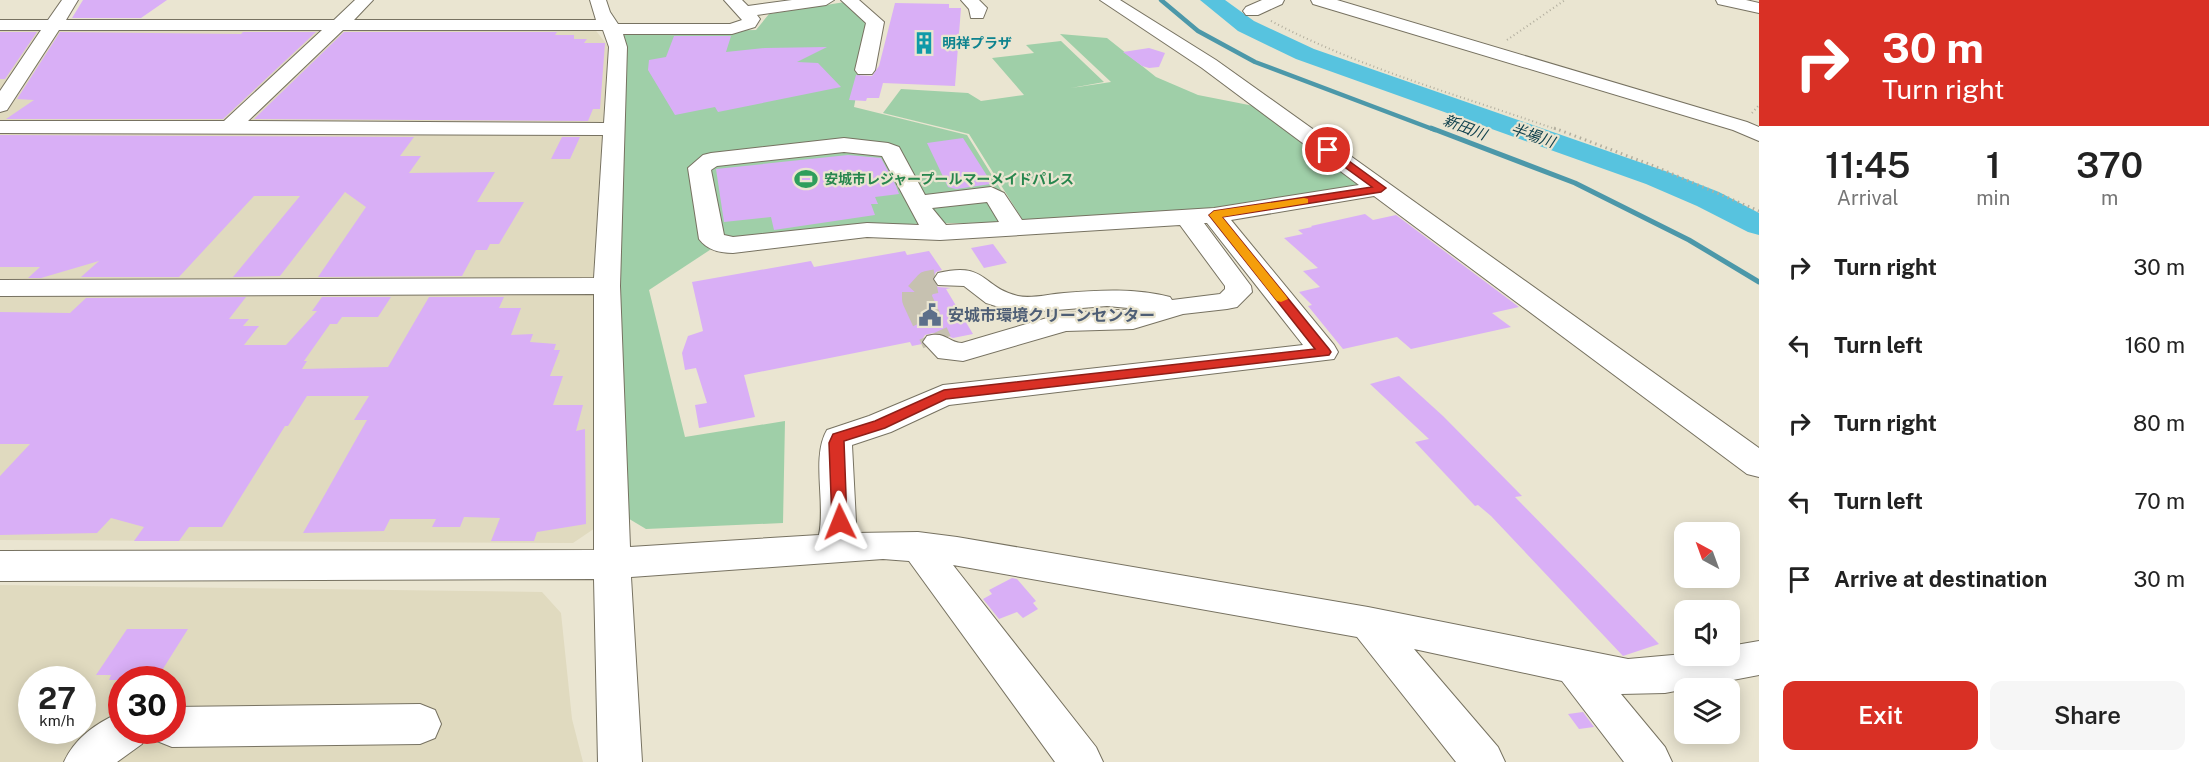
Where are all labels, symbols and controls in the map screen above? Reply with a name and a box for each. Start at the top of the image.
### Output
text: 30 m [1882,23,1984,72]
icon: right [1783,24,1861,102]
building icon: 明祥プラザ [911,30,937,56]
place label: 明祥プラザ [942,35,1012,51]
text: Turn right [1882,73,2005,105]
water label: 新田川 [1441,111,1491,144]
water label: 半場川 [1509,120,1559,151]
pin [1302,124,1353,175]
icon: arrive [1311,133,1344,166]
text: 11:45 [1825,144,1910,186]
text: 1 [1986,144,2001,186]
text: 370 [2076,144,2143,186]
sports icon: 安城市レジャープールマーメイドパレス [793,166,819,192]
place label: 安城市レジャープールマーメイドパレス [824,171,1074,187]
text: Arrival [1837,186,1899,210]
text: min [1976,186,2010,210]
text: m [2101,186,2118,210]
icon: right [1783,251,1816,284]
text: Turn right [1834,254,1937,280]
text: 30 m [2133,254,2185,280]
public building icon: 安城市環境クリーンセンター [917,302,943,328]
place label: 安城市環境クリーンセンター [948,306,1155,325]
icon: left [1783,329,1816,362]
text: Turn left [1834,332,1923,358]
text: 160 m [2125,332,2185,358]
icon: right [1783,407,1816,440]
text: Turn right [1834,410,1937,436]
text: 80 m [2133,410,2185,436]
icon: left [1783,485,1816,518]
text: Turn left [1834,488,1923,514]
text: 70 m [2134,488,2185,514]
position arrow [808,490,872,554]
north arrow [1674,522,1740,588]
map controls [1674,522,1740,744]
icon: arrive [1783,563,1816,596]
text: Arrive at destination [1834,566,2047,592]
text: 30 m [2133,566,2185,592]
button: sound [1674,600,1740,666]
speed limit sign: 30 [108,666,186,744]
button: layers [1674,678,1740,744]
text: 27 [38,680,76,716]
button: Exit [1783,681,1978,750]
button: Share [1990,681,2185,750]
text: km/h [39,712,75,729]

